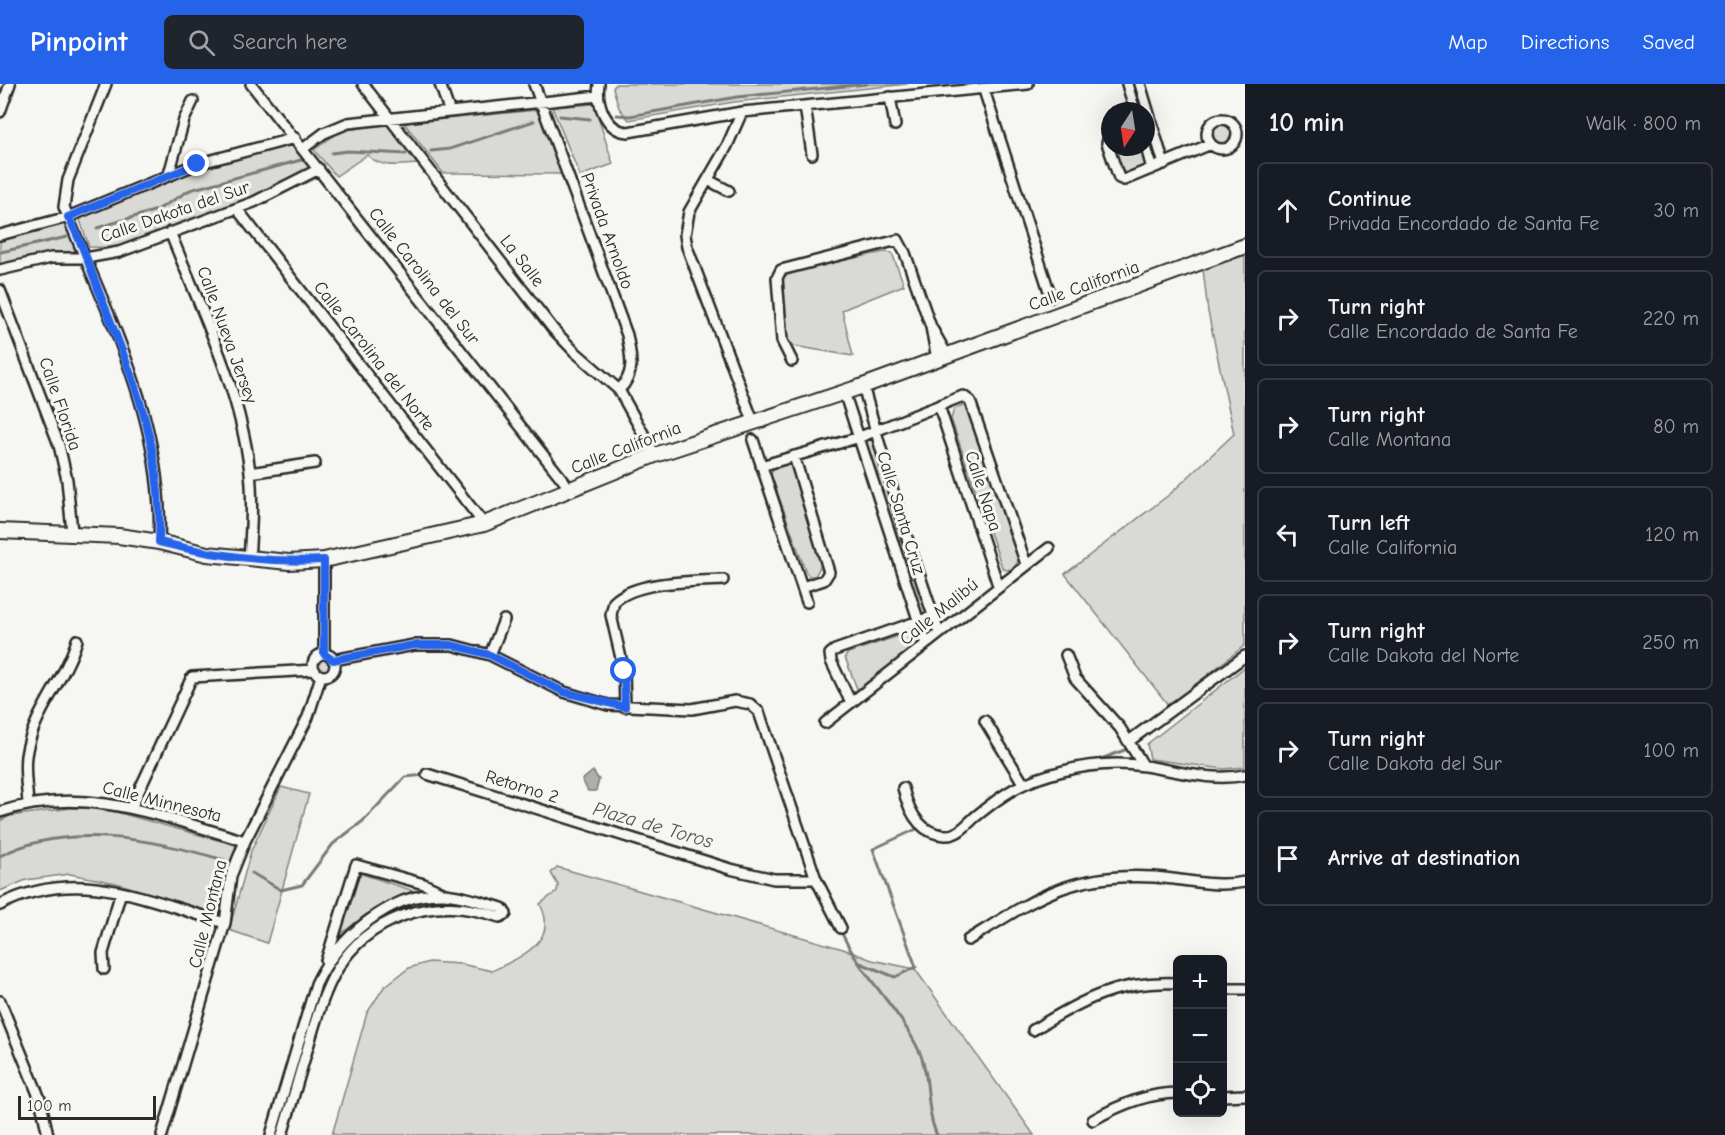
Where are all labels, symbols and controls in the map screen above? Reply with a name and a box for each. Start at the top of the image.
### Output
search box [164,15,584,69]
text: Pinpoint [30,26,128,58]
icon: search [185,26,218,59]
text: Search here [233,29,347,55]
text: Map [1448,30,1488,54]
text: Directions [1521,30,1610,54]
text: Saved [1643,30,1695,54]
north arrow [1101,102,1155,156]
text: 10 min [1269,108,1344,138]
text: Walk · 800 m [1586,112,1701,135]
route end [183,150,209,176]
street label: Privada Arnoldo [576,170,638,292]
street label: Calle Dakota del Sur [98,176,253,247]
text: Continue [1328,186,1411,212]
icon: ahead [1271,194,1304,227]
text: 30 m [1653,199,1699,222]
street label: Calle Carolina del Sur [364,203,485,349]
text: Privada Encordado de Santa Fe [1328,212,1599,235]
street label: La Salle [495,231,549,291]
street label: Calle California [1026,256,1142,316]
street label: Calle Nueva Jersey [192,263,262,407]
street label: Calle Carolina del Norte [309,277,439,435]
text: Turn right [1328,294,1425,320]
icon: right [1271,302,1304,335]
text: 220 m [1643,307,1699,330]
text: Calle Encordado de Santa Fe [1328,320,1578,343]
street label: Calle Florida [34,355,86,453]
text: Turn right [1328,402,1425,428]
icon: right [1271,410,1304,443]
text: 80 m [1653,415,1699,438]
street label: Calle California [568,417,684,479]
text: Calle Montana [1328,428,1451,451]
street label: Calle Napa [960,448,1006,534]
street label: Calle Santa Cruz [872,449,930,577]
text: Turn left [1328,510,1410,536]
icon: left [1271,518,1304,551]
text: 120 m [1645,523,1699,546]
text: Calle California [1328,536,1457,559]
street label: Calle Malibú [896,574,982,650]
text: Turn right [1328,618,1425,644]
icon: right [1271,626,1304,659]
text: 250 m [1642,631,1699,654]
text: Calle Dakota del Norte [1328,644,1519,667]
route start [610,657,636,683]
text: Turn right [1328,726,1425,752]
icon: right [1271,734,1304,767]
text: 100 m [1644,739,1699,762]
text: Calle Dakota del Sur [1328,752,1502,775]
street label: Retorno 2 [483,766,561,808]
street label: Calle Minnesota [100,777,224,827]
water label: Plaza de Toros [590,797,716,853]
icon: arrive [1271,842,1304,875]
text: Arrive at destination [1328,845,1520,871]
street label: Calle Montana [184,858,232,970]
map controls [1173,955,1227,1117]
button: + [1173,955,1227,1009]
button: − [1173,1009,1227,1063]
button: locate [1173,1063,1227,1117]
scale bar [18,1093,156,1120]
text: 100 m [27,1097,71,1115]

